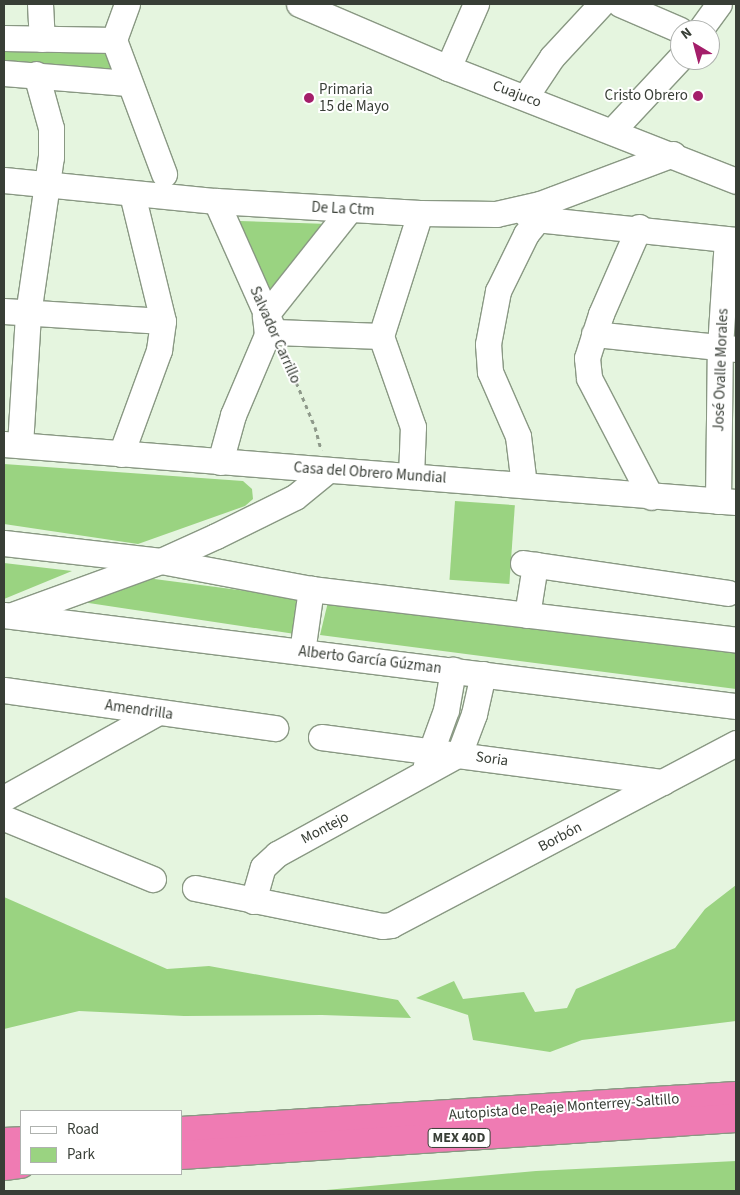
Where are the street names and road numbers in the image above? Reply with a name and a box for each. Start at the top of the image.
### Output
street label: Cuajuco [490,77,544,111]
street label: De La Ctm [311,198,375,220]
street label: Salvador Carrillo [246,284,304,386]
street label: José Ovalle Morales [710,308,732,432]
street label: Casa del Obrero Mundial [293,459,447,487]
street label: Alberto García Gúzman [298,642,442,678]
street label: Amendrilla [104,696,174,724]
street label: Soria [475,748,509,770]
street label: Montejo [298,808,352,848]
street label: Borbón [535,818,585,856]
street label: Autopista de Peaje Monterrey-Saltillo [448,1090,680,1124]
road number: MEX 40D [426,1126,492,1150]

